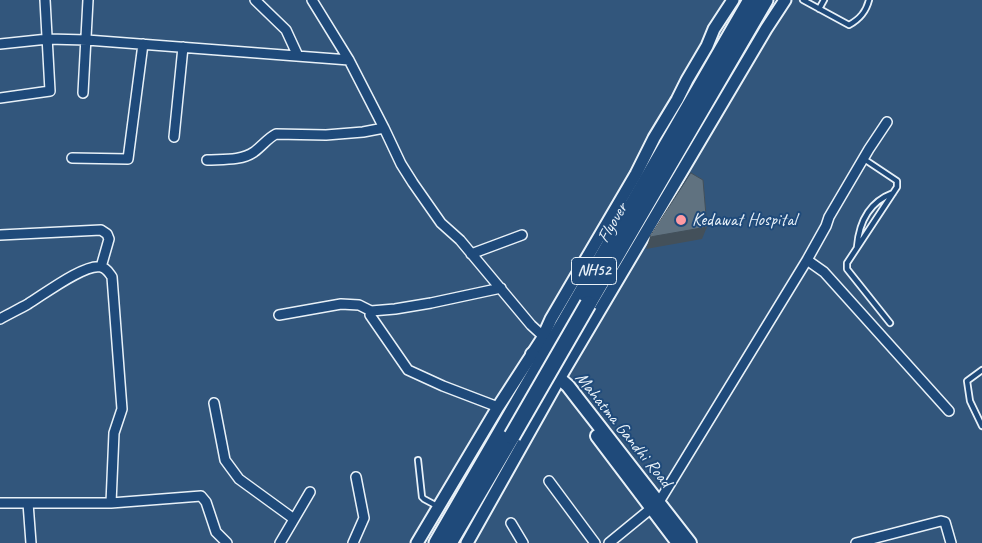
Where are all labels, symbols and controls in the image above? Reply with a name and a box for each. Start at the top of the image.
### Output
street label: Flyover [593,199,633,247]
place label: Kedawat Hospital [692,209,797,231]
marker: Kedawat Hospital [674,213,688,227]
road number: NH52 [572,258,616,284]
street label: Mahatma Gandhi Road [570,368,676,492]

